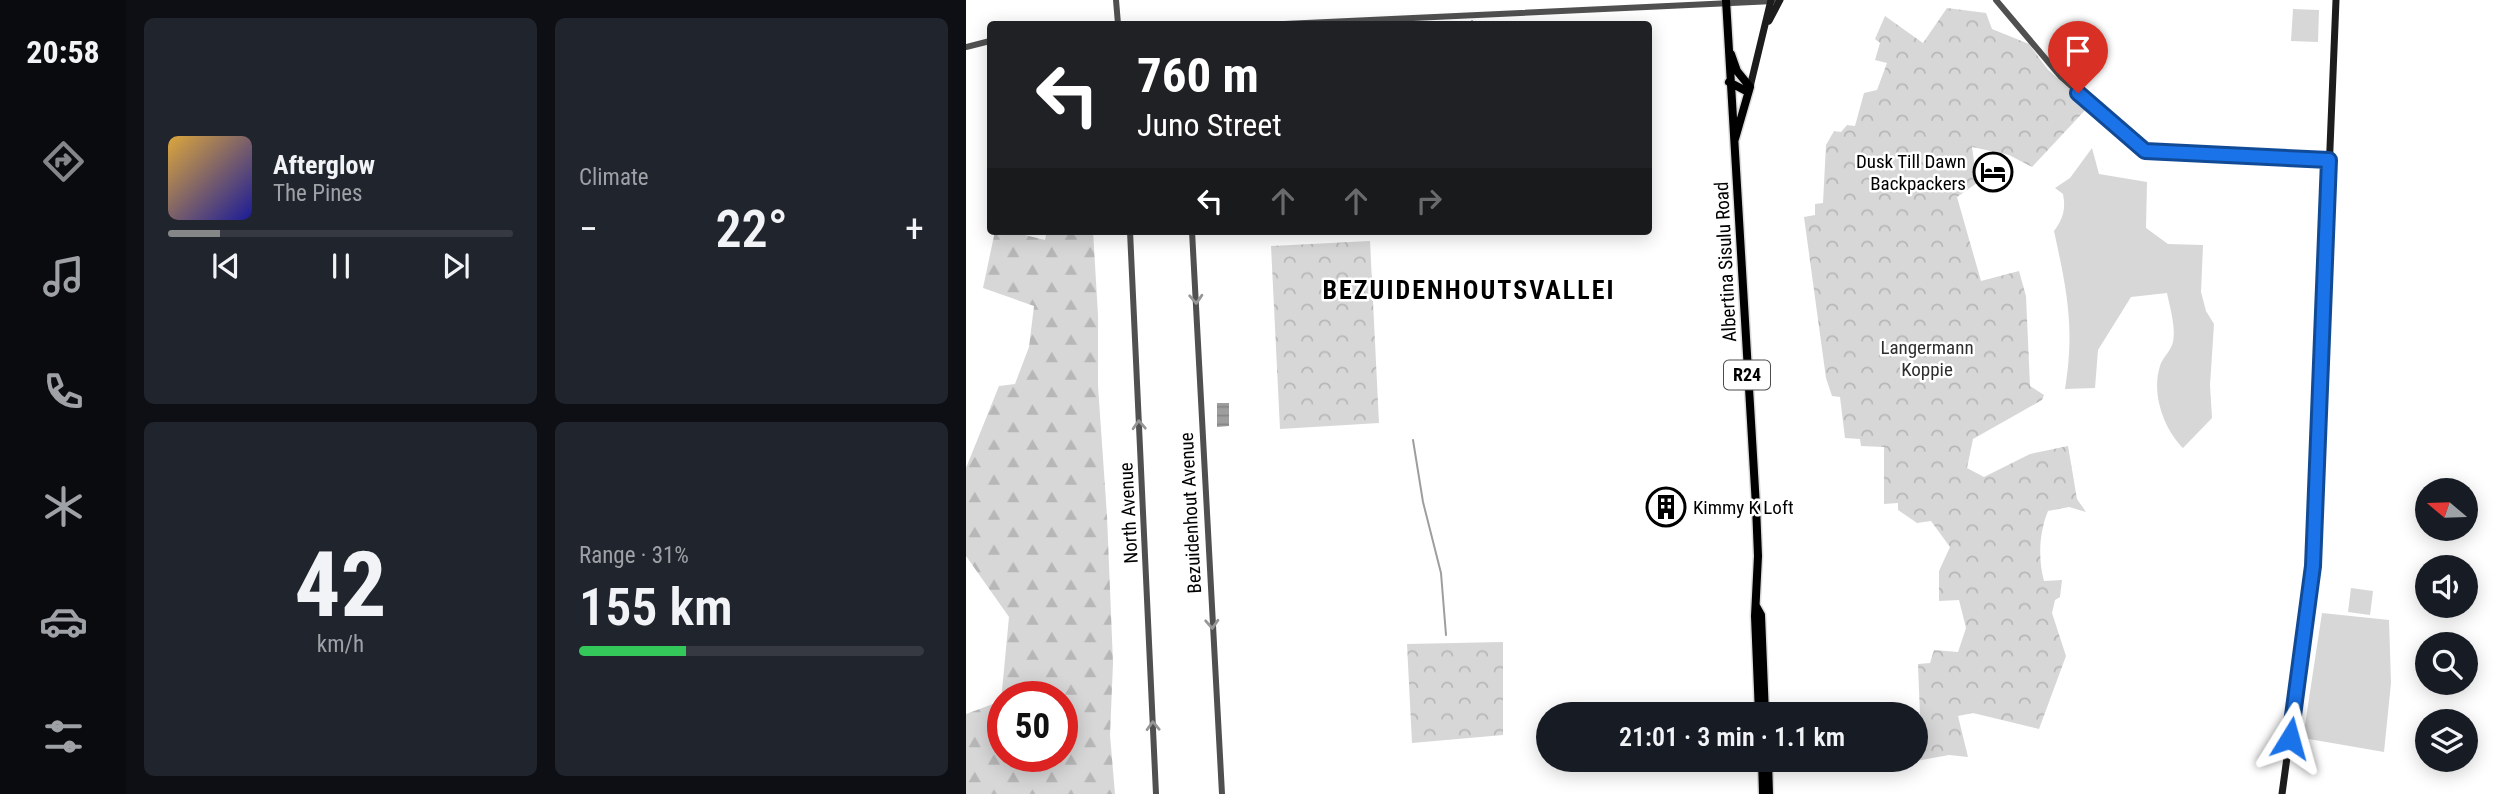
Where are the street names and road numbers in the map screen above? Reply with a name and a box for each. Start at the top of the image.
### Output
street label: Albertina Sisulu Road [1710,181,1741,343]
road number: R24 [1724,360,1770,390]
street label: Bezuidenhout Avenue [1175,432,1206,594]
street label: North Avenue [1114,462,1143,564]

